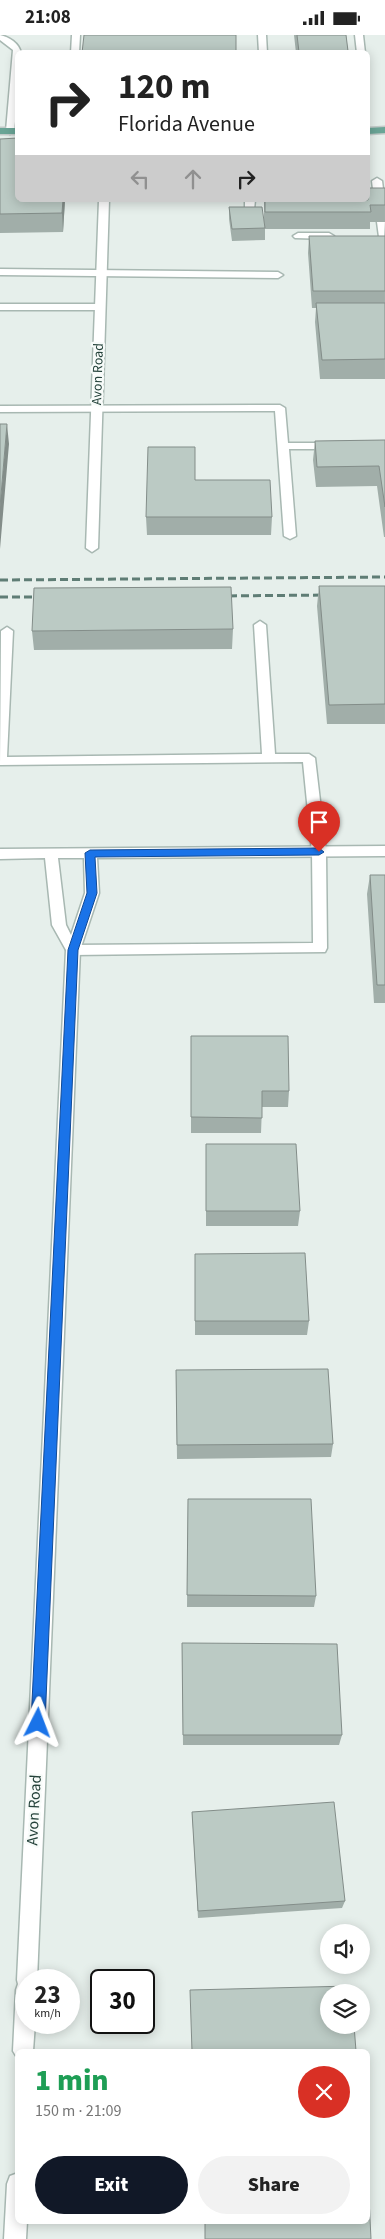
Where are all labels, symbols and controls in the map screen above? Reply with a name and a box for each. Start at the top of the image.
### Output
text: 21:08 [25,4,71,31]
text: 120 m [118,62,210,112]
icon: right [35,70,100,135]
text: Florida Avenue [118,108,255,140]
icon: left [126,165,154,193]
icon: ahead [179,165,207,193]
icon: right [232,165,260,193]
street label: Avon Road [87,343,109,405]
pin [298,801,340,852]
icon: arrive [305,808,333,836]
position arrow [11,1696,63,1748]
street label: Avon Road [21,1774,47,1846]
map controls [320,1924,370,2034]
button: sound [320,1924,370,1974]
speed limit sign: 30 [90,1969,155,2034]
text: 23 [34,1977,61,2013]
button: layers [320,1984,370,2034]
text: km/h [34,2005,61,2022]
text: 1 min [35,2059,109,2102]
button: close [298,2066,350,2118]
text: 150 m · 21:09 [35,2100,122,2122]
button: Exit [35,2156,188,2214]
button: Share [198,2156,350,2214]

